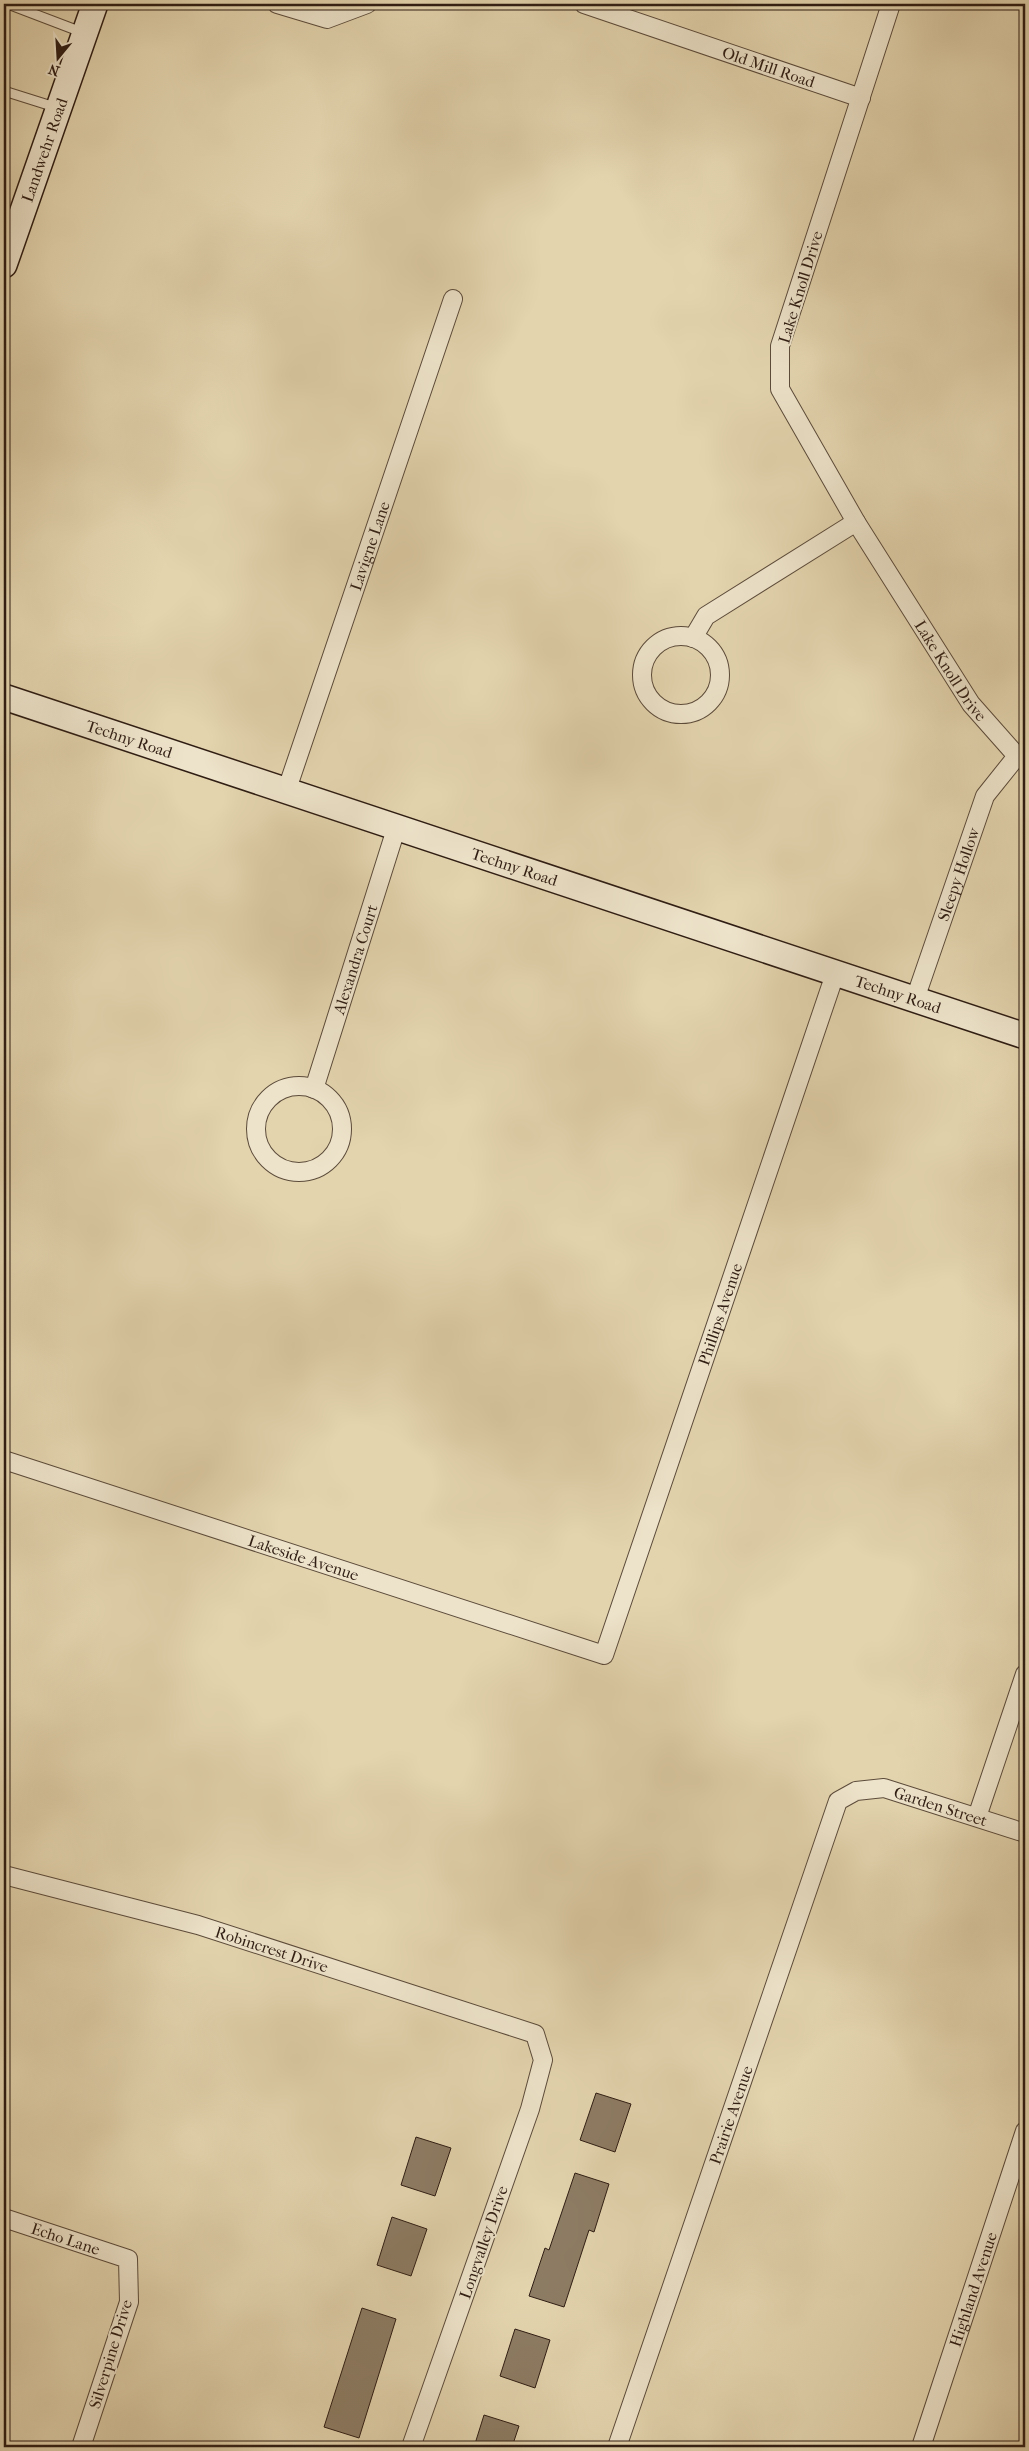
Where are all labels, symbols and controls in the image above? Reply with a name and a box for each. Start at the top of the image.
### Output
north arrow [32,32,82,82]
street label: Old Mill Road [720,43,817,92]
text: N [46,60,62,80]
street label: Landwehr Road [18,95,72,205]
street label: Lake Knoll Drive [774,229,827,346]
street label: Lavigne Lane [346,499,394,593]
street label: Lake Knoll Drive [911,617,991,725]
street label: Techny Road [84,716,175,762]
street label: Sleepy Hollow [934,824,984,924]
street label: Techny Road [469,844,560,890]
street label: Alexandra Court [329,902,382,1018]
street label: Techny Road [852,971,944,1018]
street label: Phillips Avenue [694,1260,746,1368]
street label: Lakeside Avenue [246,1531,361,1585]
street label: Garden Street [891,1783,990,1830]
street label: Robincrest Drive [213,1922,331,1977]
street label: Prairie Avenue [705,2063,757,2167]
street label: Longvalley Drive [455,2183,512,2301]
street label: Echo Lane [29,2219,103,2259]
street label: Highland Avenue [946,2230,1001,2349]
street label: Silverpine Drive [85,2297,136,2411]

